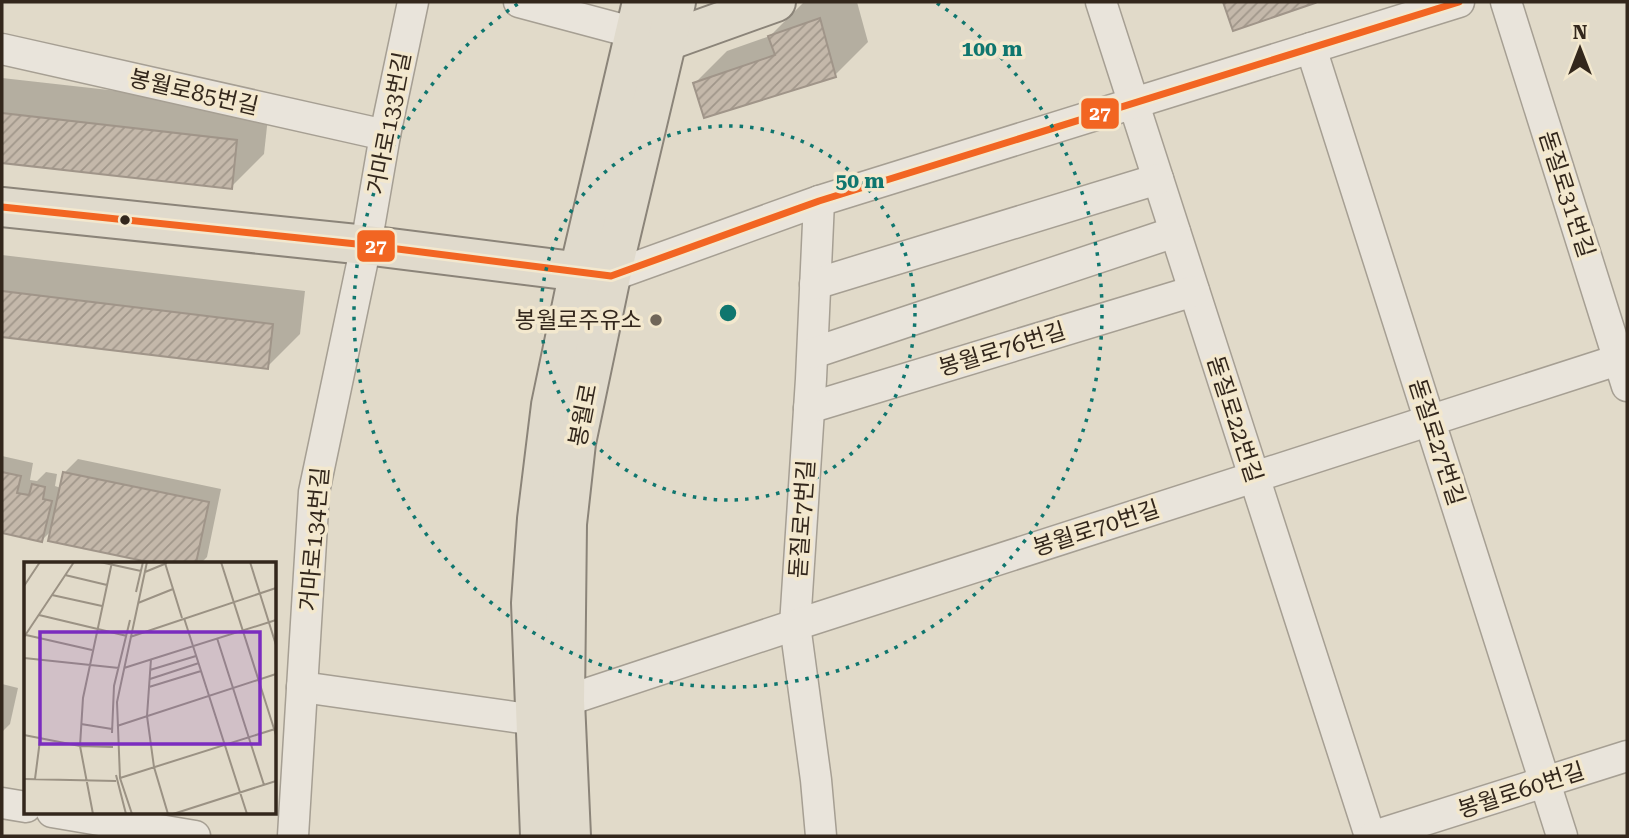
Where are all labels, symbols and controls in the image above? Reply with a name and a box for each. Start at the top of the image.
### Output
north arrow [1545,14,1615,84]
text: N [1573,21,1588,44]
text: 100 m [962,37,1022,61]
street label: 거마로133번길 [362,50,417,197]
street label: 봉월로85번길 [127,65,261,120]
line badge: 27 [1080,97,1120,130]
text: 27 [1089,102,1111,125]
street label: 돋질로31번길 [1533,127,1600,261]
text: 50 m [835,169,885,193]
unlabelled marker [118,213,132,227]
line badge: 27 [356,229,396,263]
text: 27 [365,235,387,258]
centre of rings [716,301,740,325]
place label: 봉월로주유소 [515,307,642,334]
marker: 봉월로주유소 [648,312,664,328]
street label: 봉월로76번길 [935,317,1069,382]
street label: 돋질로22번길 [1201,352,1268,486]
street label: 돋질로27번길 [1403,375,1470,509]
street label: 봉월로 [564,381,603,449]
street label: 돋질로7번길 [785,459,820,579]
street label: 거마로134번길 [295,466,334,612]
street label: 봉월로70번길 [1029,495,1163,562]
inset map [24,562,276,814]
street label: 봉월로60번길 [1454,757,1588,824]

